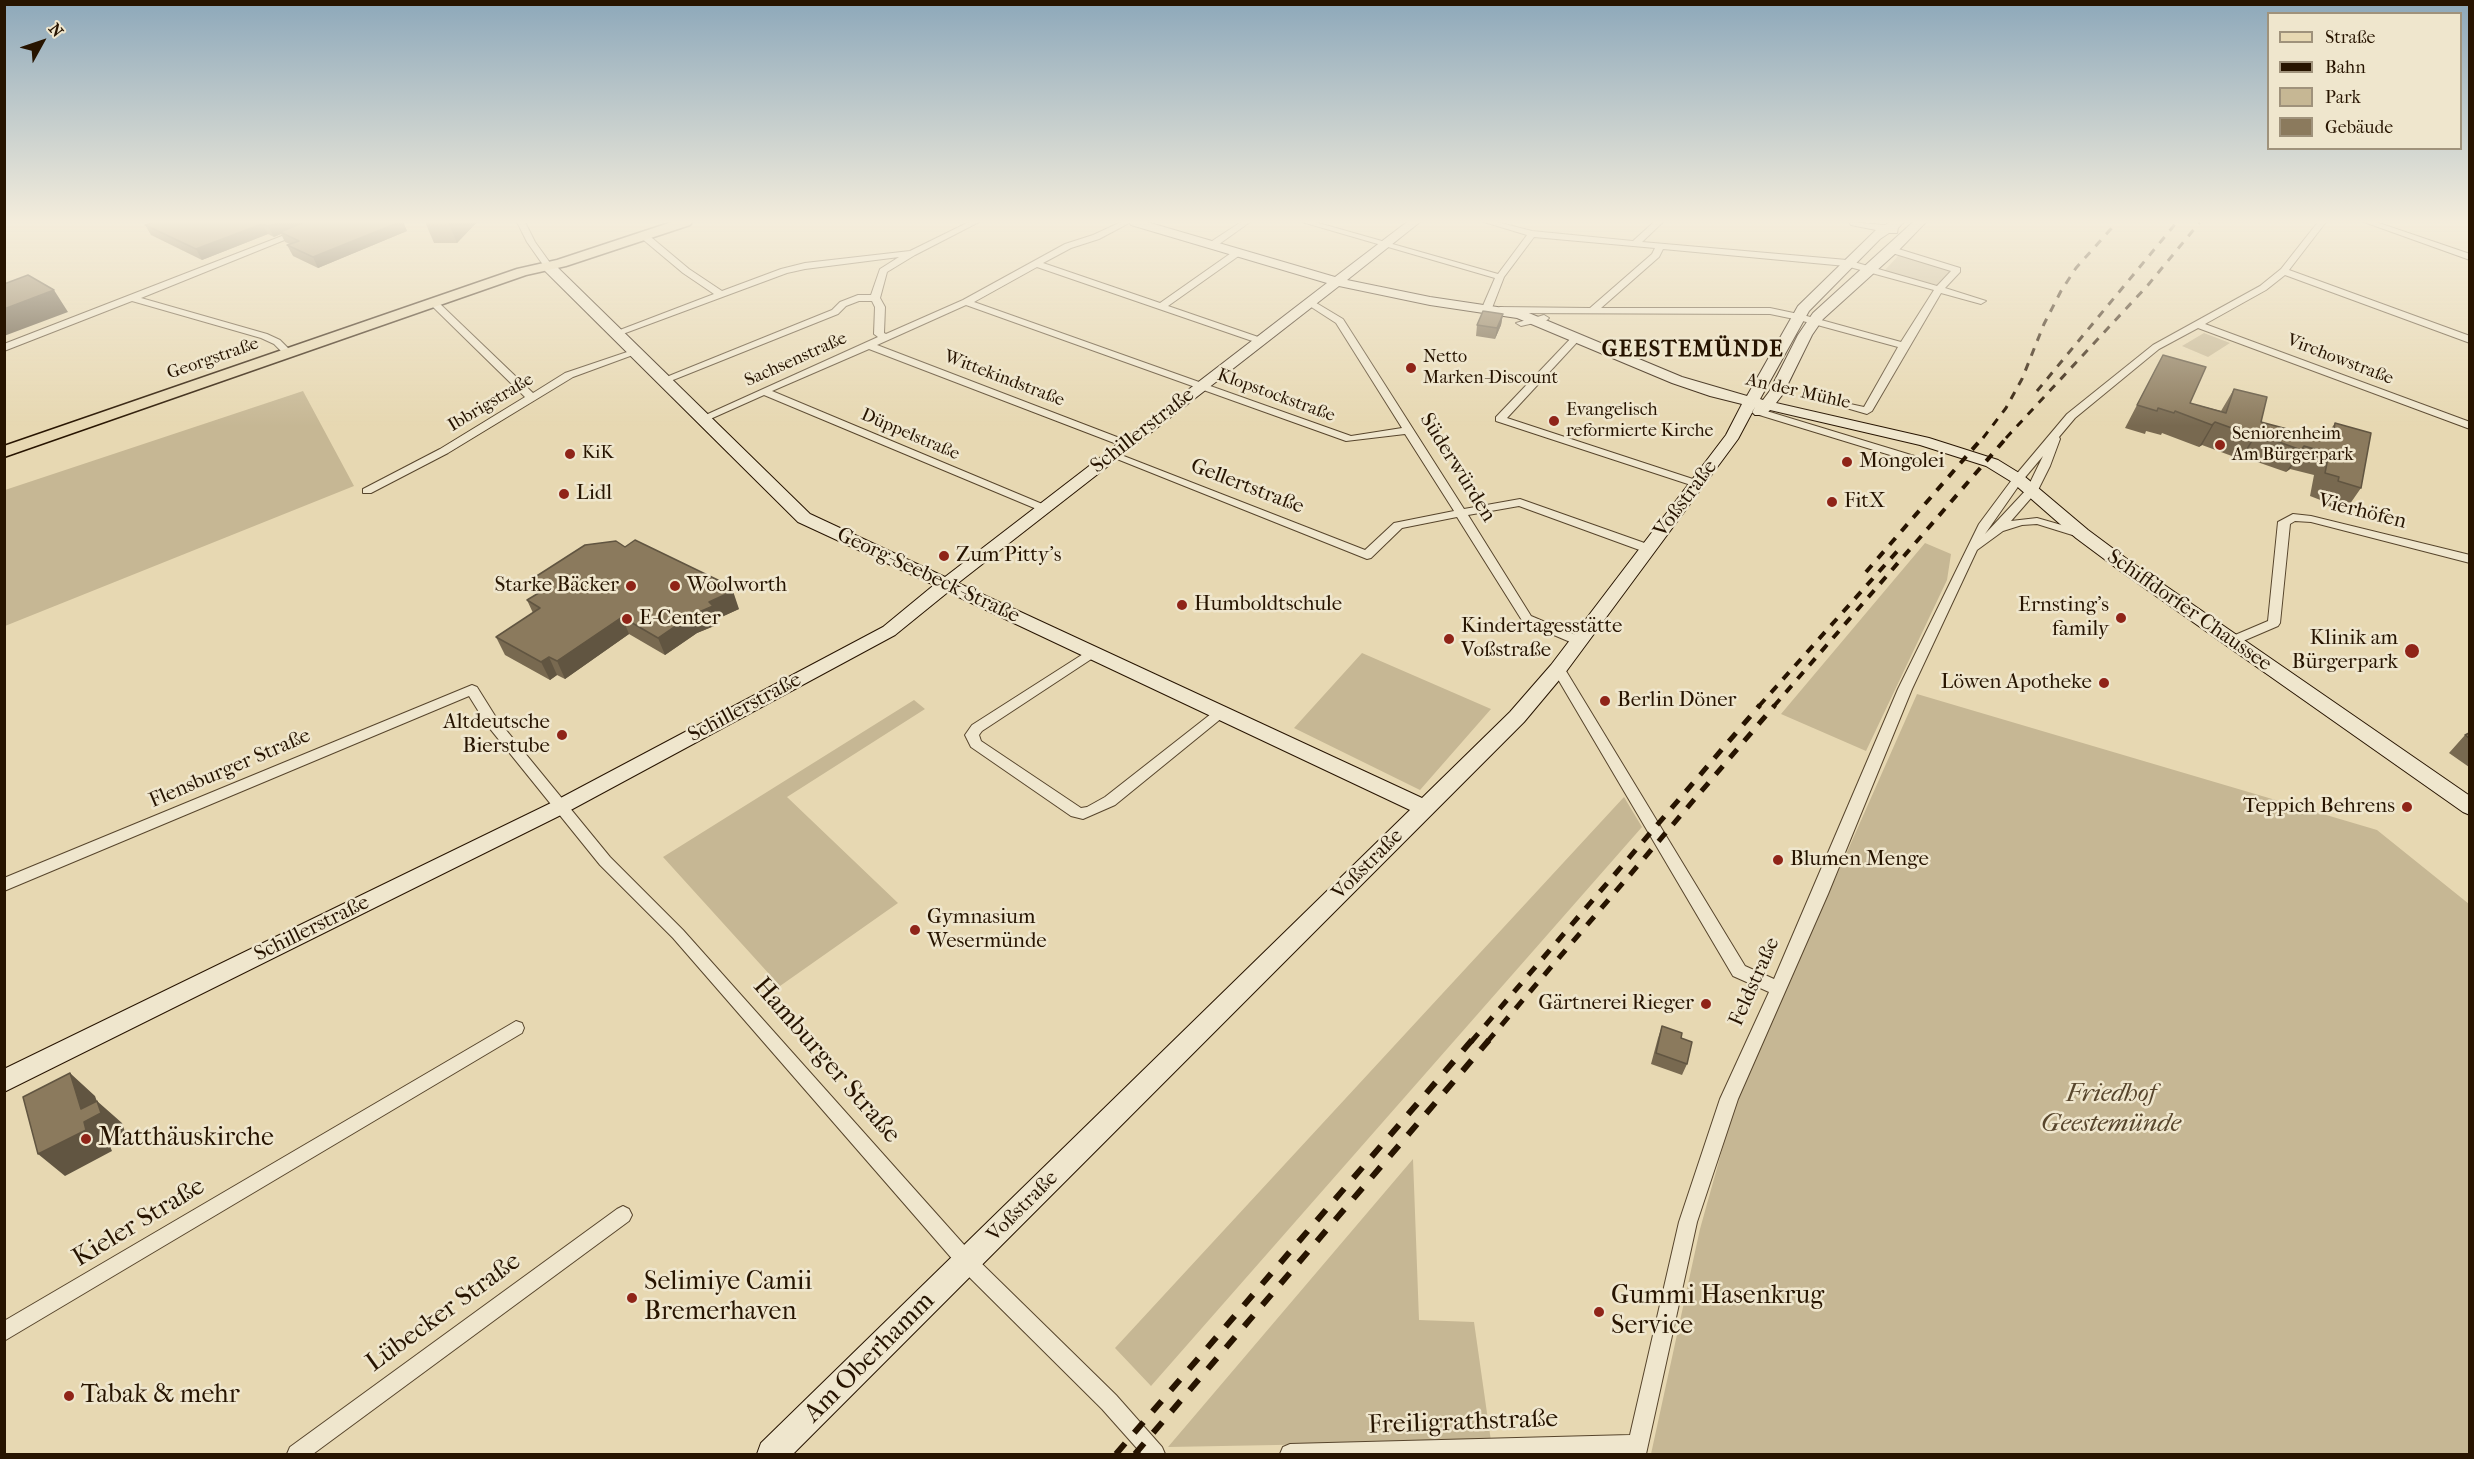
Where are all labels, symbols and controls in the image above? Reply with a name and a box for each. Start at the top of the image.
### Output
north arrow [12,12,72,72]
legend [2267,12,2462,150]
text: N [45,19,67,41]
text: Straße [2325,27,2375,48]
text: Bahn [2325,57,2366,78]
text: Park [2325,87,2361,108]
text: Gebäude [2325,117,2393,138]
street label: Sachsenstraße [742,328,850,392]
street label: Virchowstraße [2284,330,2396,390]
street label: Georgstraße [164,333,262,385]
district label: GEESTEMÜNDE [1602,338,1784,364]
street label: Wittekindstraße [941,346,1067,412]
place label: Netto Marken-Discount [1423,347,1558,389]
marker: Netto Marken-Discount [1404,361,1418,375]
street label: Klopstockstraße [1214,365,1338,427]
street label: Ibbrigstraße [444,369,538,437]
street label: An der Mühle [1744,369,1852,415]
street label: Schillerstraße [1086,383,1200,479]
place label: Evangelisch reformierte Kirche [1566,400,1714,442]
street label: Düppelstraße [857,405,963,465]
street label: Süderwürden [1414,409,1500,527]
marker: Evangelisch reformierte Kirche [1547,414,1561,428]
place label: Seniorenheim Am Bürgerpark [2232,424,2354,466]
marker: Seniorenheim Am Bürgerpark [2213,438,2227,452]
place label: KiK [582,443,613,465]
marker: KiK [563,447,577,461]
place label: Mongolei [1859,449,1945,475]
street label: Gellertstraße [1187,454,1307,520]
street label: Voßstraße [1649,455,1723,543]
marker: Mongolei [1840,455,1854,469]
place label: Lidl [576,481,612,507]
marker: Lidl [557,487,571,501]
place label: FitX [1844,489,1885,515]
street label: Vierhöfen [2315,489,2409,535]
marker: FitX [1825,495,1839,509]
street label: Georg-Seebeck-Straße [833,523,1023,629]
place label: Zum Pitty's [956,543,1061,569]
street label: Schiffdorfer Chaussee [2102,545,2276,677]
marker: Zum Pitty's [937,549,951,563]
place label: Starke Bäcker [494,573,619,599]
place label: Woolworth [687,573,787,599]
marker: Starke Bäcker [624,579,638,593]
marker: Woolworth [668,579,682,593]
place label: Humboldtschule [1194,592,1342,618]
place label: Ernsting's family [2018,593,2109,643]
marker: Humboldtschule [1175,598,1189,612]
place label: E-Center [639,606,721,632]
marker: Ernsting's family [2114,611,2128,625]
marker: E-Center [620,612,634,626]
place label: Kindertagesstätte Voßstraße [1461,614,1622,664]
place label: Klinik am Bürgerpark [2292,626,2398,676]
marker: Kindertagesstätte Voßstraße [1442,632,1456,646]
marker: Klinik am Bürgerpark [2403,642,2421,660]
street label: Schillerstraße [684,668,806,748]
place label: Löwen Apotheke [1941,670,2092,696]
marker: Löwen Apotheke [2097,676,2111,690]
place label: Berlin Döner [1617,688,1736,714]
marker: Berlin Döner [1598,694,1612,708]
place label: Altdeutsche Bierstube [443,710,550,760]
street label: Flensburger Straße [145,724,315,814]
marker: Altdeutsche Bierstube [555,728,569,742]
place label: Teppich Behrens [2243,794,2395,820]
marker: Teppich Behrens [2400,800,2414,814]
street label: Voßstraße [1327,824,1409,906]
place label: Blumen Menge [1790,847,1929,873]
marker: Blumen Menge [1771,853,1785,867]
street label: Schillerstraße [250,890,374,968]
place label: Gymnasium Wesermünde [927,905,1047,955]
marker: Gymnasium Wesermünde [908,923,922,937]
street label: Feldstraße [1724,934,1786,1030]
street label: Hamburger Straße [746,972,906,1150]
place label: Gärtnerei Rieger [1538,991,1694,1017]
marker: Gärtnerei Rieger [1699,997,1713,1011]
park label: Friedhof Geestemünde [2041,1079,2181,1140]
place label: Matthäuskirche [98,1123,274,1155]
marker: Matthäuskirche [79,1132,93,1146]
street label: Voßstraße [982,1166,1064,1248]
street label: Kieler Straße [67,1171,211,1275]
street label: Lübecker Straße [361,1246,527,1380]
place label: Selimiye Camii Bremerhaven [644,1267,812,1328]
place label: Gummi Hasenkrug Service [1611,1281,1824,1342]
street label: Am Oberhamm [798,1286,942,1430]
marker: Selimiye Camii Bremerhaven [625,1291,639,1305]
marker: Gummi Hasenkrug Service [1592,1305,1606,1319]
place label: Tabak & mehr [81,1380,240,1412]
marker: Tabak & mehr [62,1389,76,1403]
street label: Freiligrathstraße [1367,1404,1559,1442]

